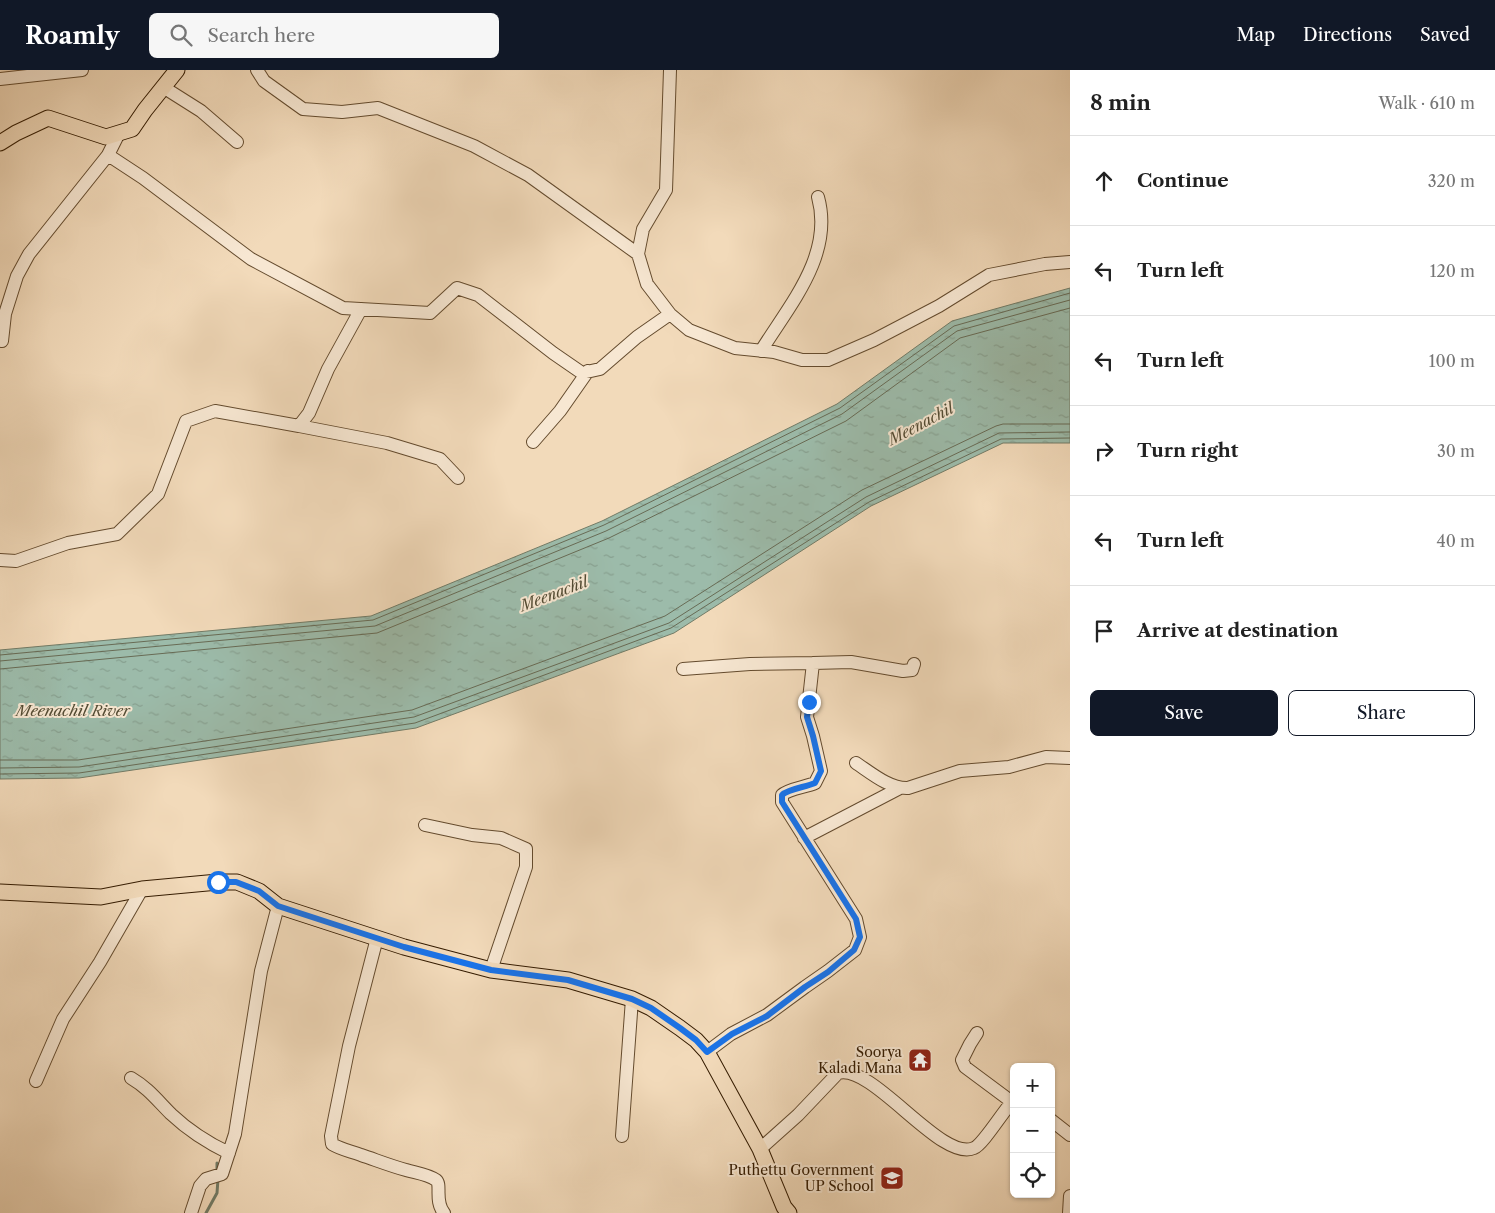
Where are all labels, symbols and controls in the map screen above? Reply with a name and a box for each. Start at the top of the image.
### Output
search box [149,13,499,58]
text: Roamly [25,21,119,50]
icon: search [167,21,195,49]
text: Search here [207,24,315,47]
text: Map [1236,24,1275,46]
text: Directions [1303,24,1392,46]
text: Saved [1420,24,1470,46]
text: 8 min [1090,90,1151,115]
text: Walk · 610 m [1378,93,1475,113]
icon: ahead [1090,167,1118,195]
text: Continue [1137,169,1229,192]
text: 320 m [1428,171,1475,191]
icon: left [1090,257,1118,285]
text: Turn left [1137,259,1224,282]
text: 120 m [1430,261,1475,281]
icon: left [1090,347,1118,375]
text: Turn left [1137,349,1224,372]
text: 100 m [1429,351,1475,371]
water label: Meenachil [883,397,959,450]
icon: right [1090,437,1118,465]
text: Turn right [1137,439,1238,462]
text: 30 m [1437,441,1475,461]
icon: left [1090,527,1118,555]
text: Turn left [1137,529,1224,552]
text: 40 m [1436,531,1475,551]
water label: Meenachil [515,571,593,616]
icon: arrive [1090,617,1118,645]
text: Arrive at destination [1137,619,1338,642]
button: Save [1090,690,1278,736]
button: Share [1288,690,1475,736]
route end [798,691,821,714]
water label: Meenachil River [14,701,131,720]
route start [207,871,230,894]
place label: Soorya Kaladi Mana [818,1043,903,1077]
temple icon: Soorya Kaladi Mana [907,1047,933,1073]
map controls [1010,1063,1055,1198]
button: + [1010,1063,1055,1108]
button: − [1010,1108,1055,1153]
button: locate [1010,1153,1055,1198]
place label: Puthettu Government UP School [729,1161,874,1195]
school or university icon: Puthettu Government UP School [879,1165,905,1191]

